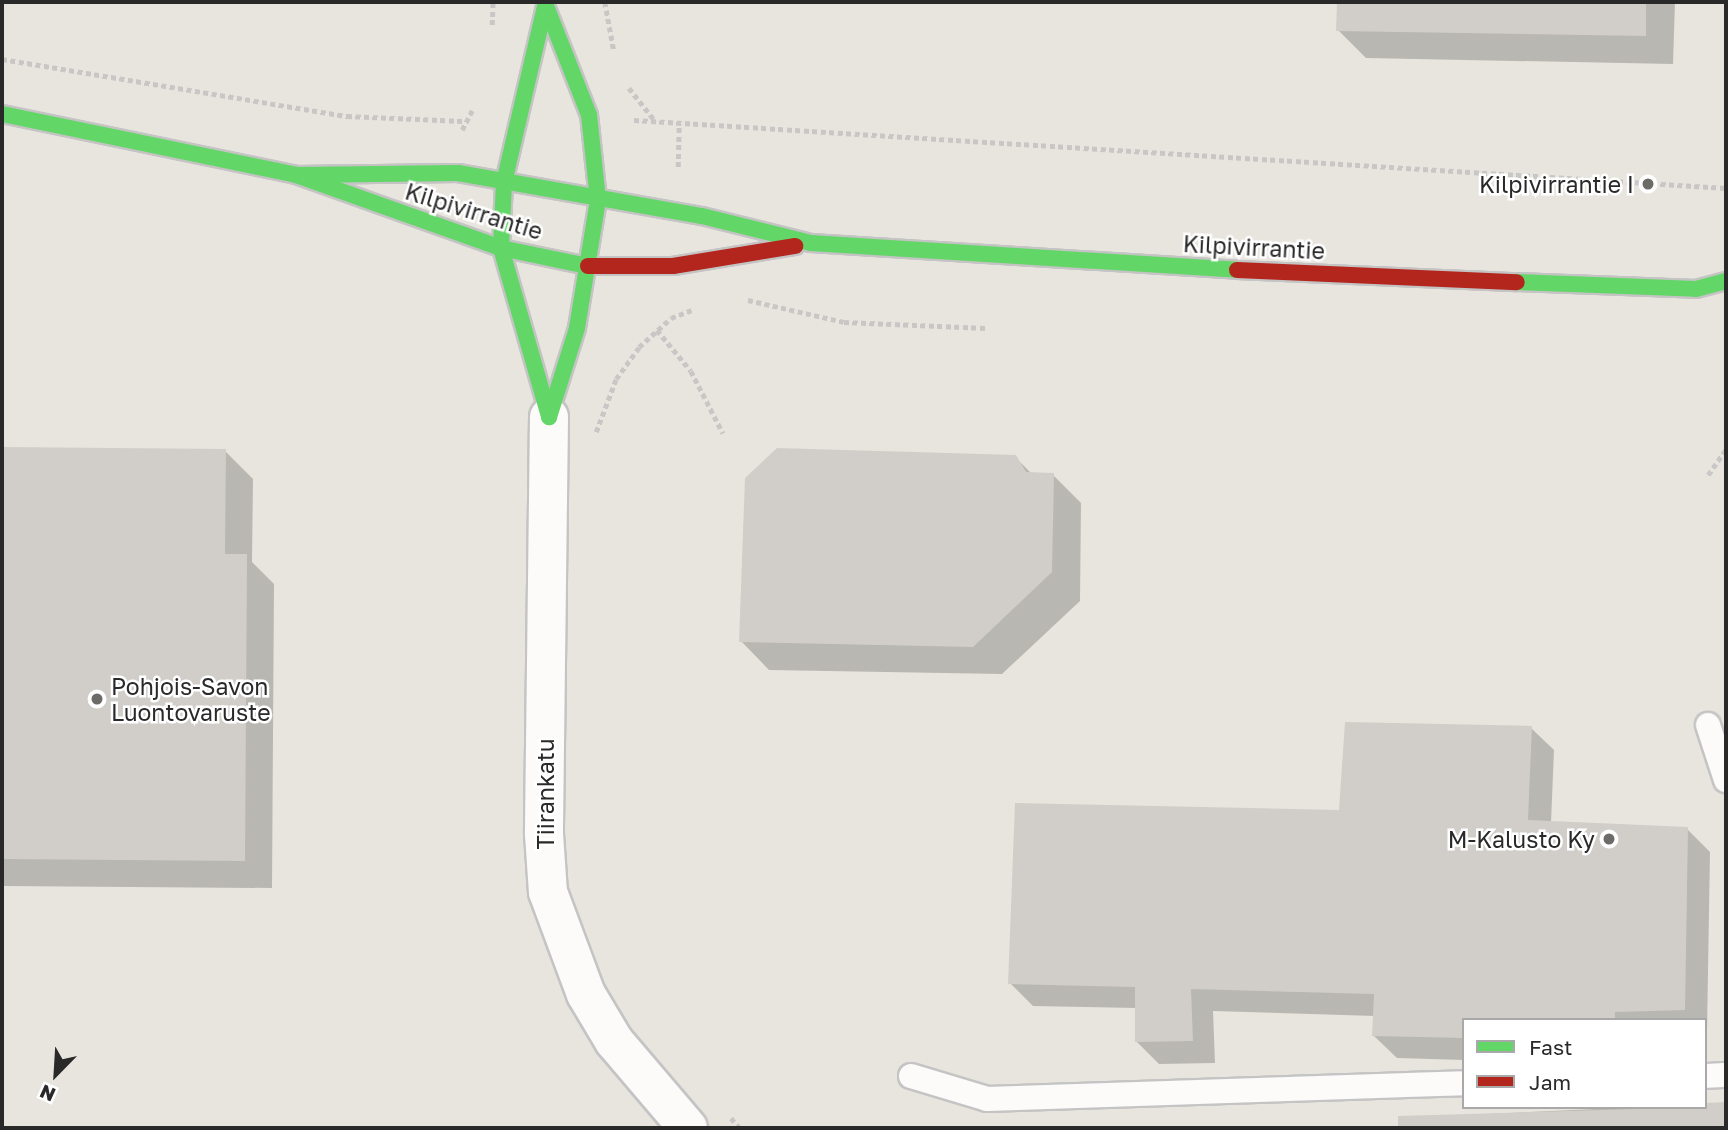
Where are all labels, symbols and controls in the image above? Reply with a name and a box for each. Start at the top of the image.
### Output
place label: Kilpivirrantie I [1479,170,1634,198]
marker: Kilpivirrantie I [1640,176,1656,192]
street label: Kilpivirrantie [402,177,546,245]
street label: Kilpivirrantie [1182,230,1326,264]
place label: Pohjois-Savon Luontovaruste [111,672,271,726]
marker: Pohjois-Savon Luontovaruste [89,691,105,707]
street label: Tiirankatu [531,738,559,850]
place label: M-Kalusto Ky [1448,825,1595,853]
marker: M-Kalusto Ky [1601,831,1617,847]
legend [1462,1018,1707,1109]
text: Fast [1529,1034,1572,1060]
north arrow [21,1039,91,1109]
text: Jam [1529,1069,1571,1095]
text: N [36,1080,59,1107]

